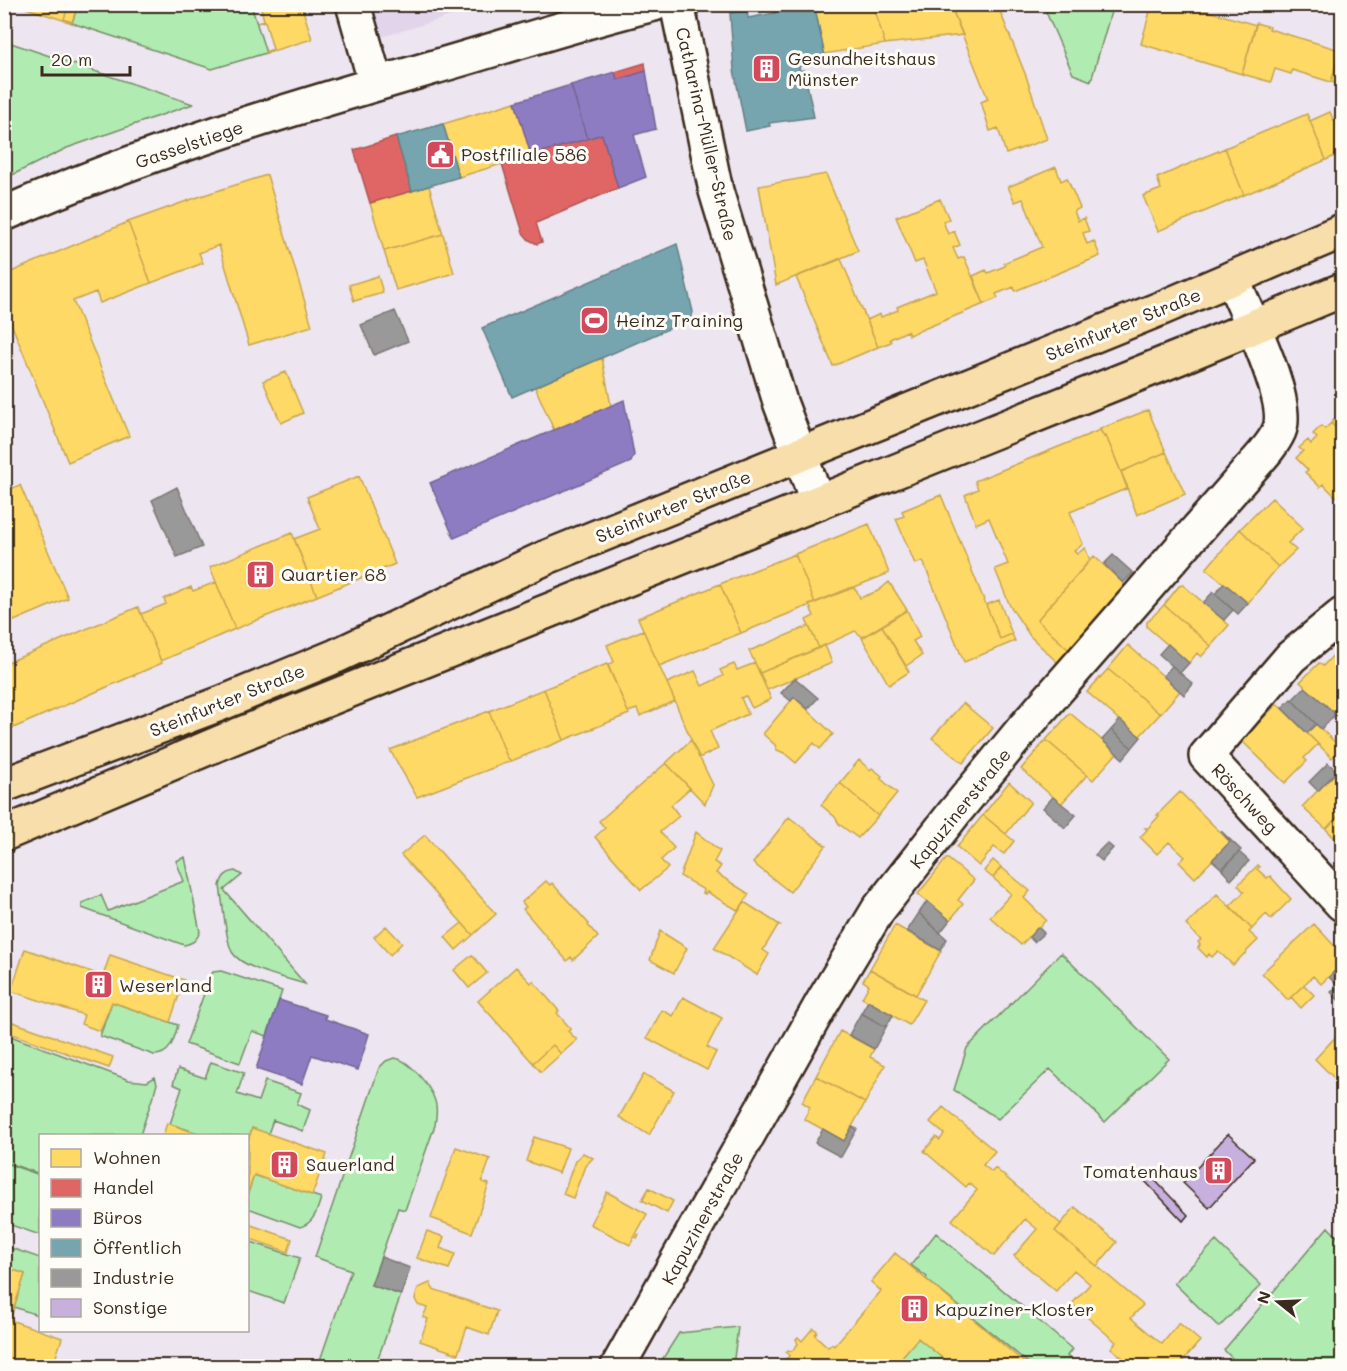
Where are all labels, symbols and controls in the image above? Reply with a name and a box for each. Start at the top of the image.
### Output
street label: Catharina-Müller-Straße [671,25,743,243]
scale bar [42,39,130,77]
place label: Gesundheitshaus Münster [788,46,936,91]
text: 20 m [51,47,92,71]
building icon: Gesundheitshaus Münster [751,52,783,84]
street label: Gasselstiege [132,114,246,174]
public building icon: Postfiliale 586 [424,138,456,170]
place label: Postfiliale 586 [461,142,587,166]
street label: Steinfurter Straße [1042,282,1204,366]
sports icon: Heinz Training [579,304,611,336]
place label: Heinz Training [616,308,743,332]
street label: Steinfurter Straße [592,464,754,548]
building icon: Quartier 68 [244,558,276,590]
place label: Quartier 68 [281,562,386,586]
street label: Steinfurter Straße [146,658,308,742]
street label: Kapuzinerstraße [904,743,1016,873]
street label: Röschweg [1206,758,1284,838]
building icon: Weserland [82,969,114,1001]
place label: Weserland [119,973,212,997]
legend [39,1134,249,1332]
text: Wohnen [93,1145,161,1169]
street label: Kapuzinerstraße [656,1147,748,1289]
building icon: Sauerland [269,1148,301,1180]
place label: Sauerland [306,1152,395,1176]
building icon: Tomatenhaus [1203,1155,1235,1187]
place label: Tomatenhaus [1083,1159,1198,1183]
text: Handel [93,1175,154,1199]
text: Büros [93,1205,142,1229]
text: Öffentlich [93,1235,181,1259]
text: Industrie [93,1265,174,1289]
north arrow [1248,1272,1308,1332]
text: N [1251,1288,1275,1306]
building icon: Kapuziner-Kloster [898,1293,930,1325]
text: Sonstige [93,1295,168,1319]
place label: Kapuziner-Kloster [935,1297,1094,1321]

